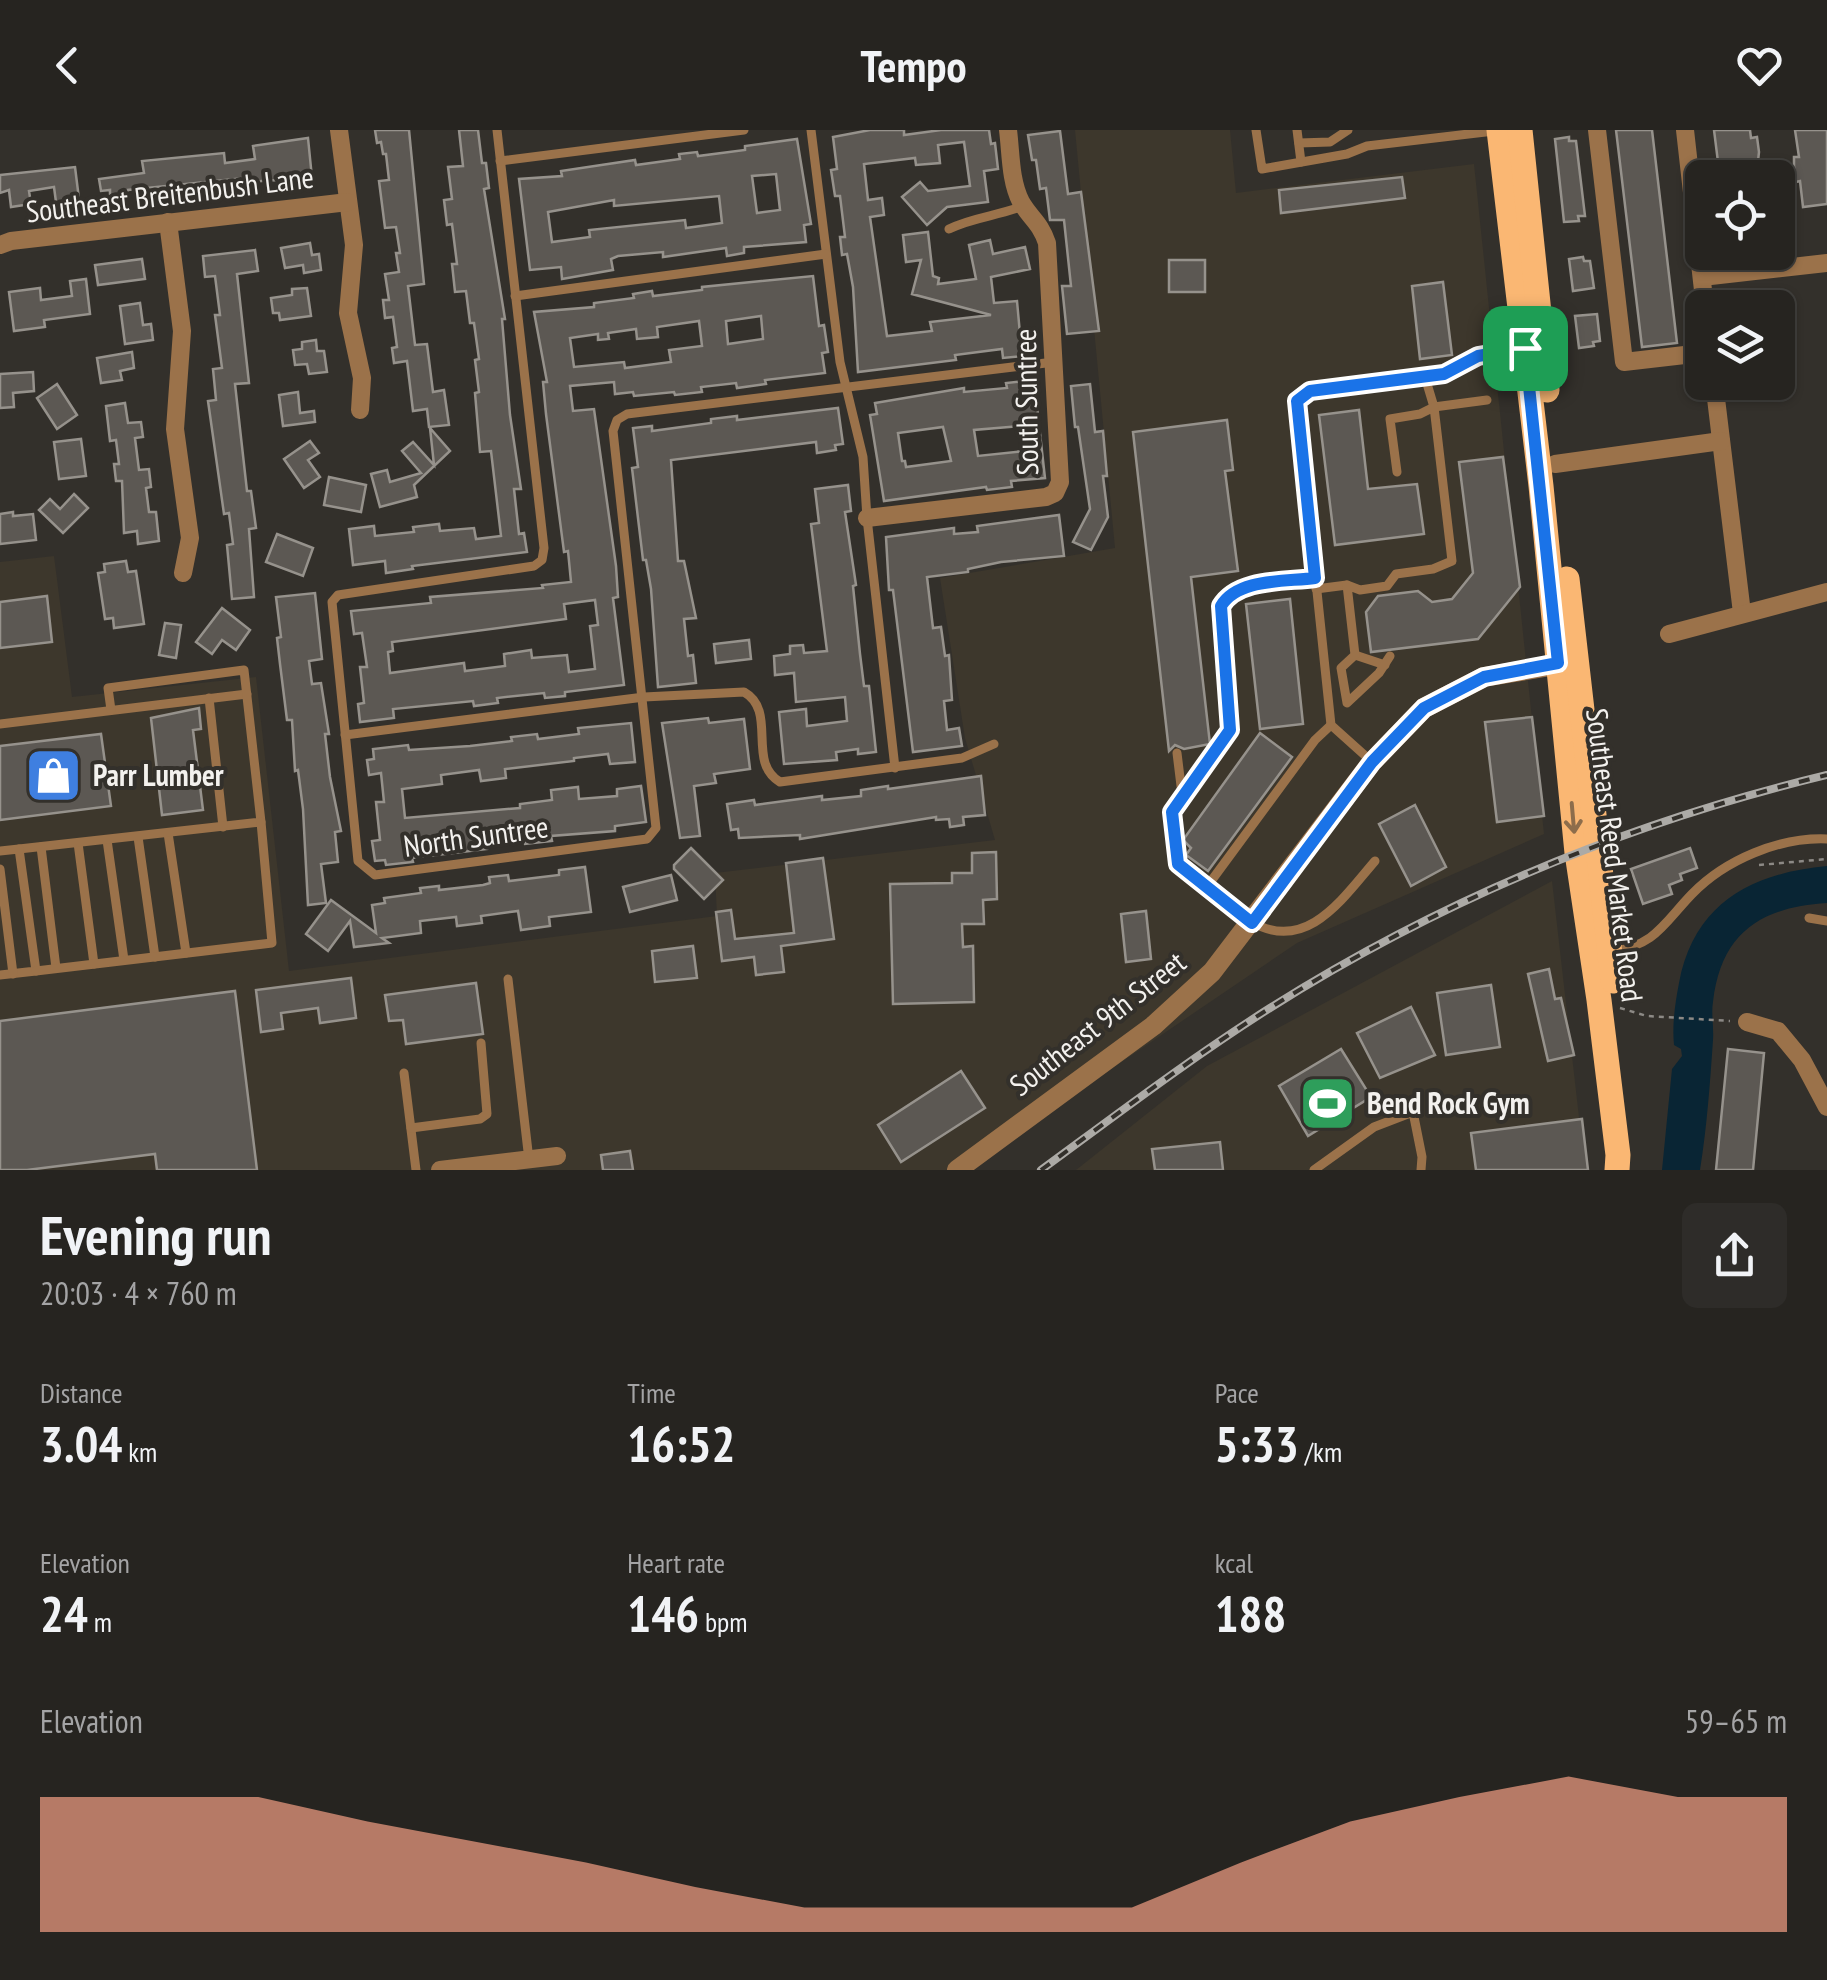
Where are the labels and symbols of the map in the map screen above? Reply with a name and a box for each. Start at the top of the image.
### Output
street label: Southeast Breitenbush Lane [24,157,316,231]
pin [1483,306,1568,391]
street label: South Suntree [1005,328,1046,476]
street label: Southeast Reed Market Road [1578,706,1653,1004]
shop icon: Parr Lumber [24,746,84,806]
place label: Parr Lumber [93,755,224,794]
one-way arrow [1564,802,1583,834]
street label: North Suntree [401,806,551,865]
street label: Southeast 9th Street [1001,941,1194,1104]
sports icon: Bend Rock Gym [1298,1074,1358,1134]
place label: Bend Rock Gym [1367,1083,1530,1122]

